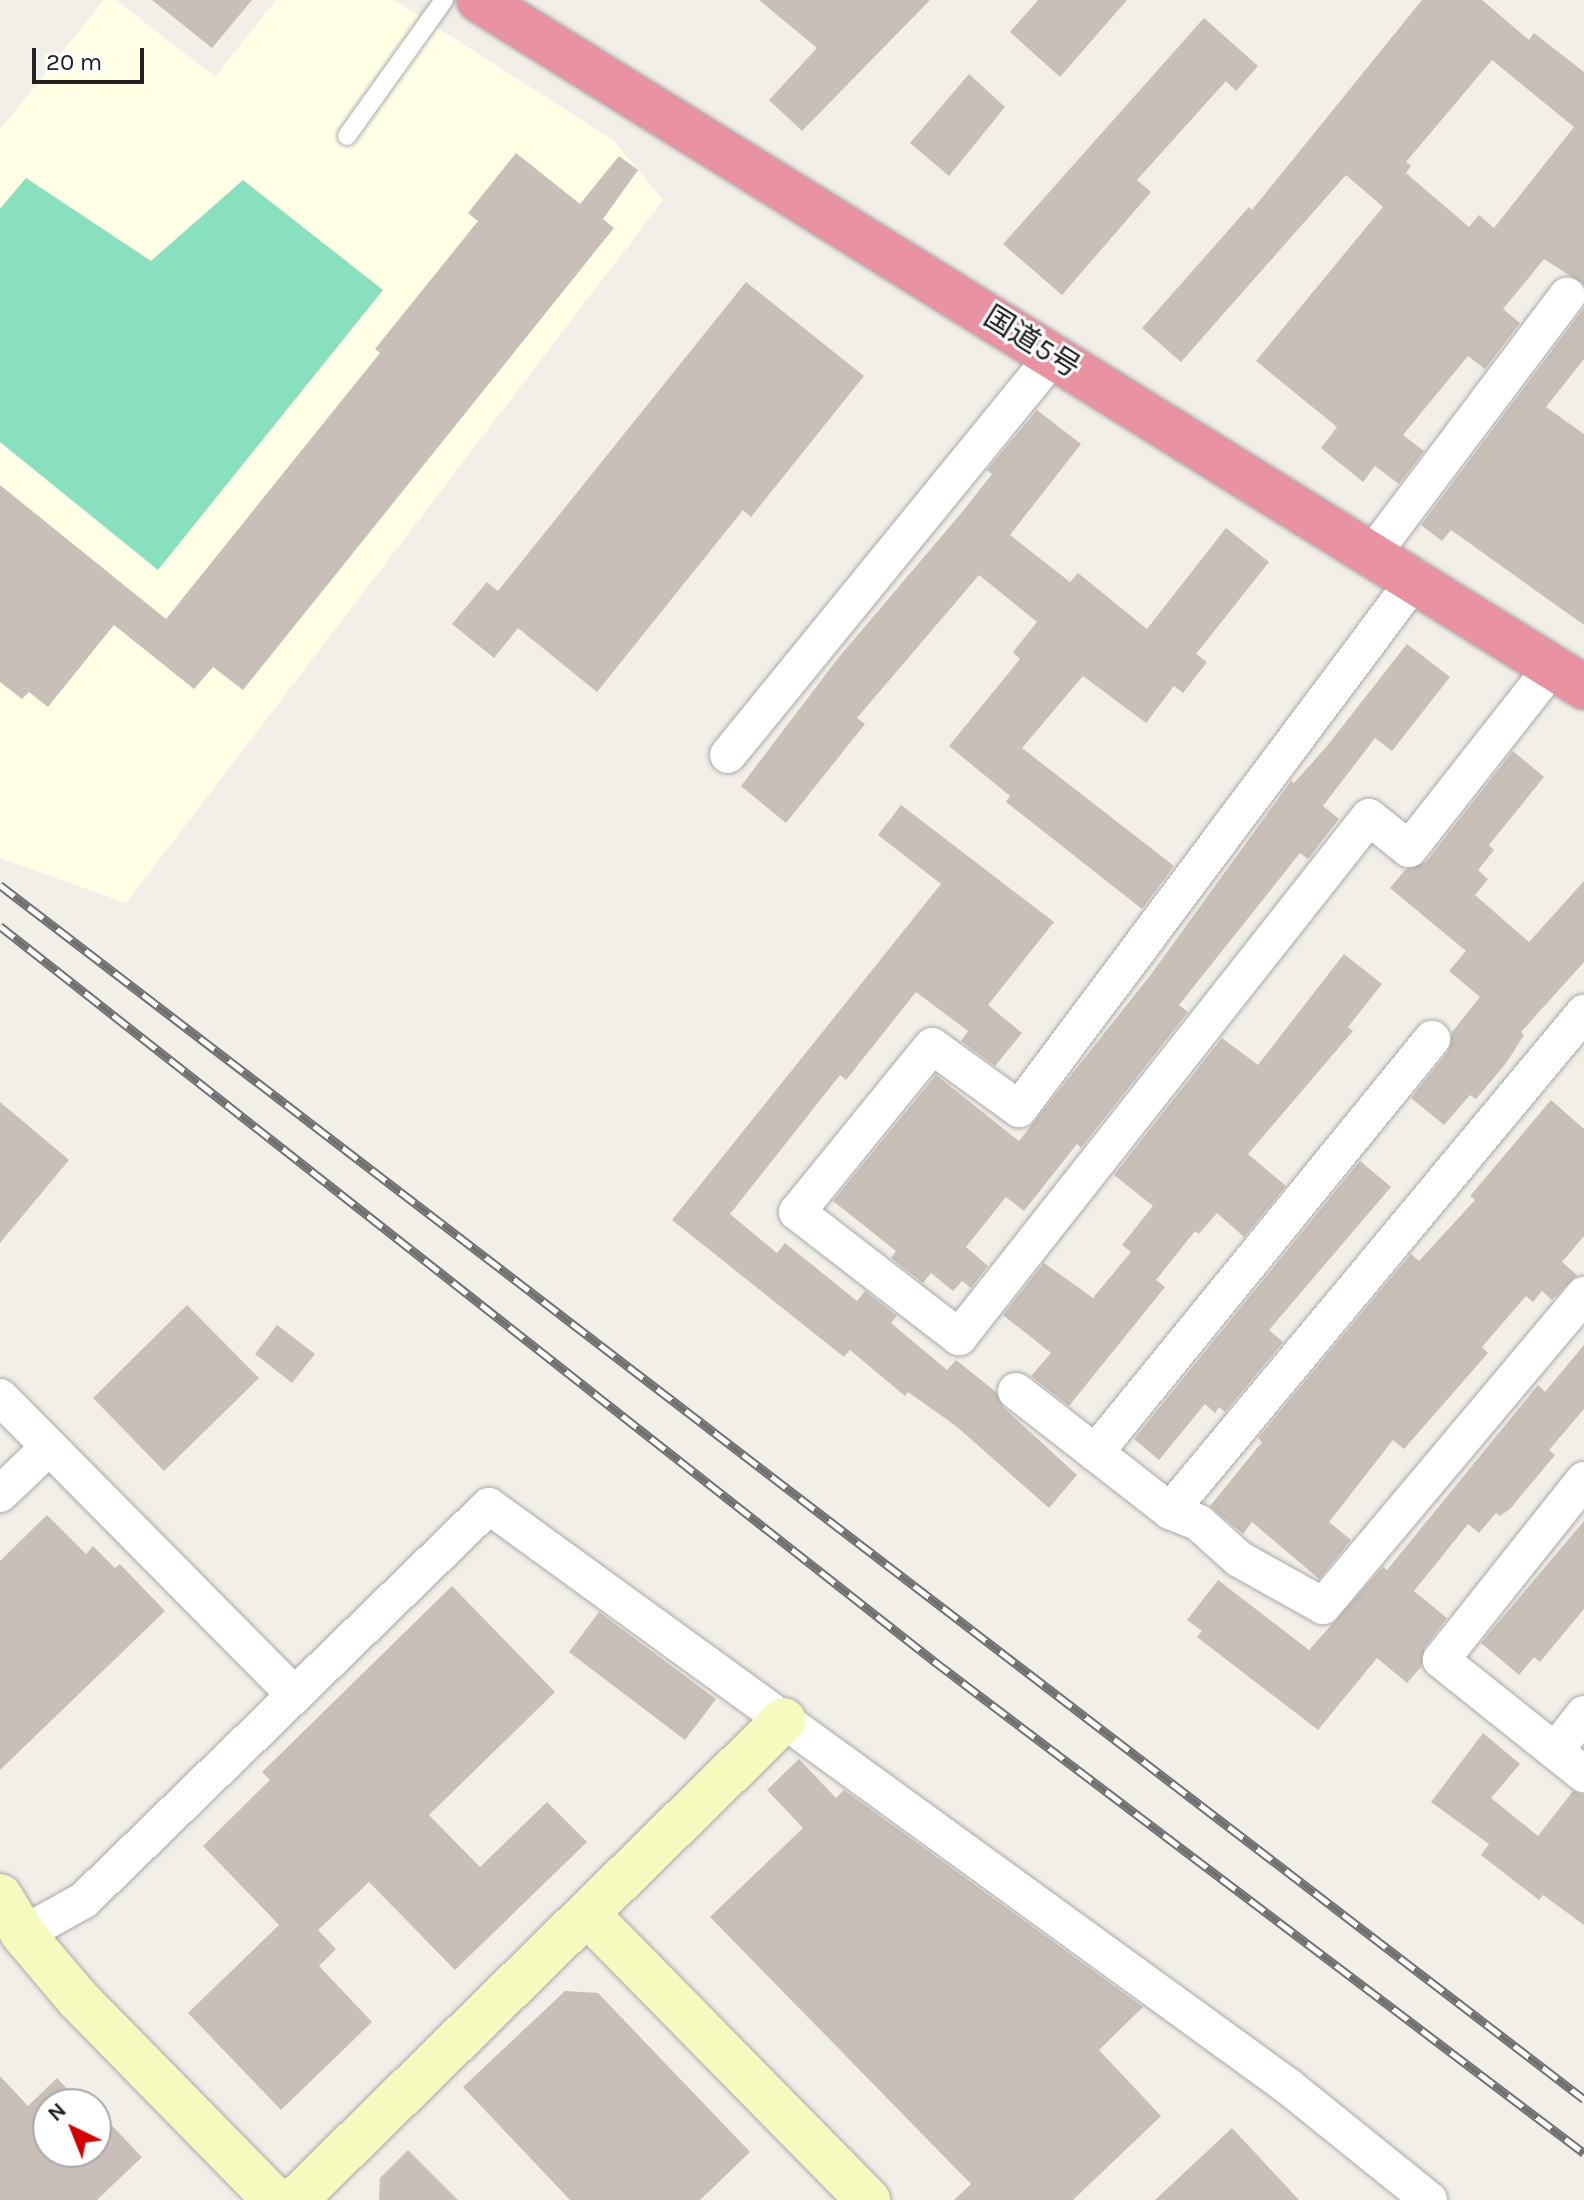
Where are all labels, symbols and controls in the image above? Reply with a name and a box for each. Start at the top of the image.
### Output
scale bar [36,32,148,82]
text: 20 m [46,48,102,76]
street label: 国道5号 [977,298,1087,386]
north arrow [32,2088,112,2168]
text: N [42,2097,72,2127]

